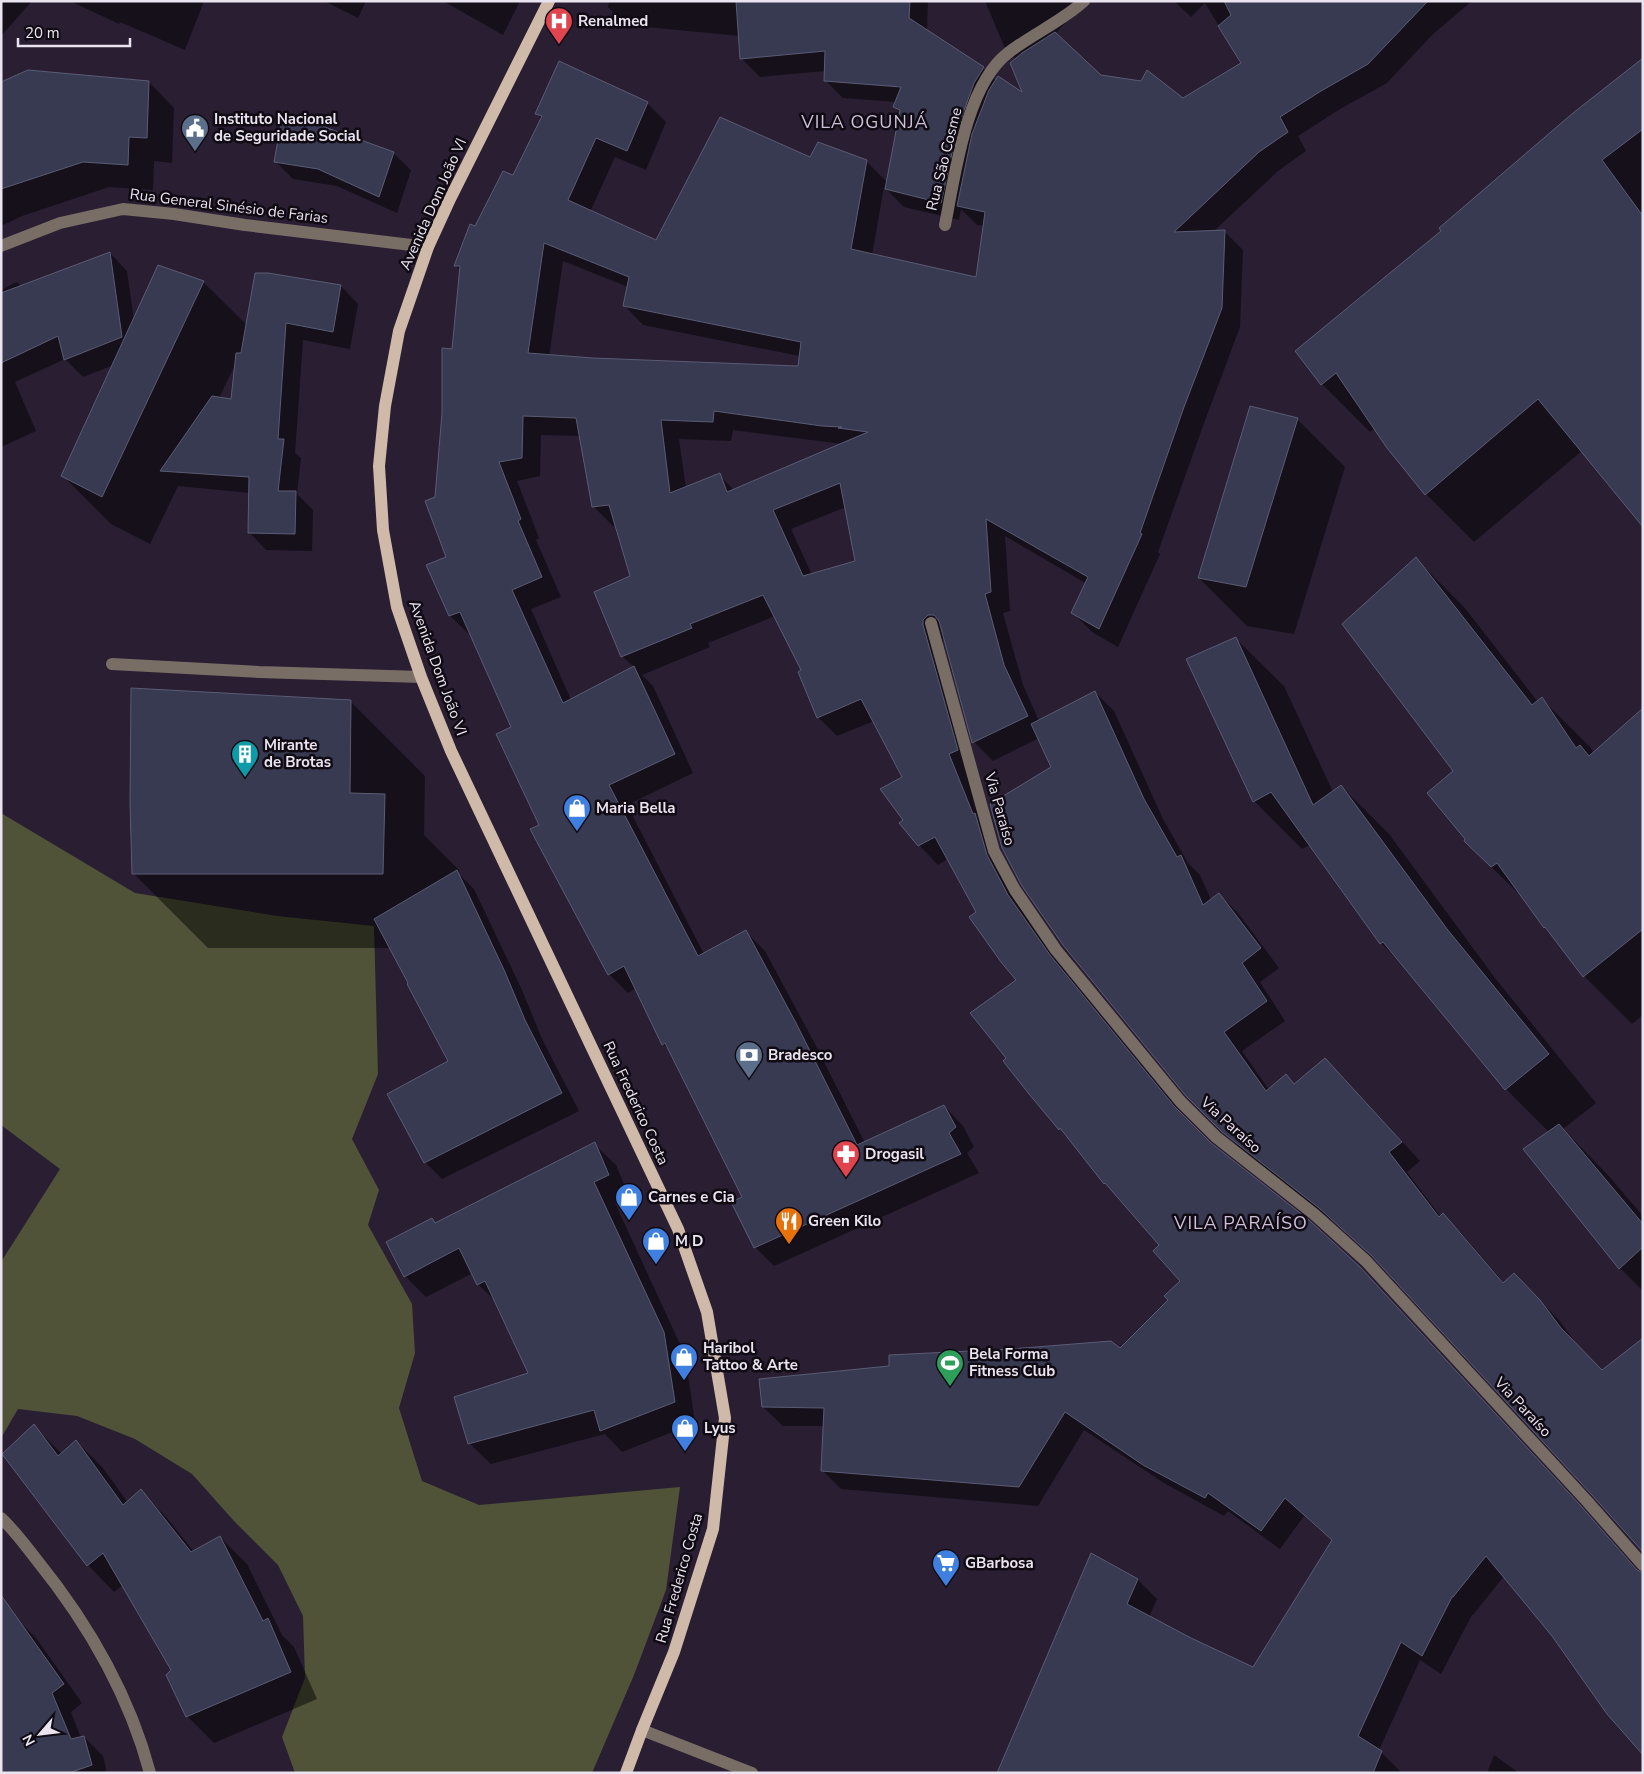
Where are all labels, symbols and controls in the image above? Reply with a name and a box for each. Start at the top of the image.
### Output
hospital icon: Renalmed [544,6,574,45]
place label: Renalmed [578,11,648,31]
scale bar [18,15,130,47]
text: 20 m [25,23,60,43]
street label: Rua São Cosme [922,105,966,213]
place label: Instituto Nacional de Seguridade Social [214,109,361,146]
district label: VILA OGUNJÁ [800,110,929,134]
public building icon: Instituto Nacional de Seguridade Social [180,113,210,152]
street label: Avenida Dom João VI [395,135,471,273]
street label: Rua General Sinésio de Farias [129,184,329,228]
street label: Avenida Dom João VI [404,598,472,738]
place label: Mirante de Brotas [264,735,331,772]
building icon: Mirante de Brotas [230,739,260,778]
street label: Via Paraíso [980,769,1020,848]
shop icon: Maria Bella [562,793,592,832]
place label: Maria Bella [596,798,675,818]
street label: Rua Frederico Costa [599,1038,673,1168]
bank icon: Bradesco [734,1040,764,1079]
place label: Bradesco [768,1045,833,1065]
street label: Via Paraíso [1196,1092,1266,1158]
pharmacy icon: Drogasil [831,1139,861,1178]
place label: Drogasil [865,1144,924,1164]
shop icon: Carnes e Cia [614,1182,644,1221]
place label: Carnes e Cia [648,1187,735,1207]
restaurant icon: Green Kilo [774,1206,804,1245]
place label: Green Kilo [808,1211,881,1231]
district label: VILA PARAÍSO [1173,1211,1308,1235]
shop icon: M D [641,1226,671,1265]
place label: M D [675,1231,704,1251]
place label: Haribol Tattoo & Arte [703,1338,798,1375]
shop icon: Haribol Tattoo & Arte [669,1342,699,1381]
place label: Bela Forma Fitness Club [969,1344,1055,1381]
sports icon: Bela Forma Fitness Club [935,1348,965,1387]
street label: Via Paraíso [1489,1372,1556,1441]
shop icon: Lyus [670,1413,700,1452]
place label: Lyus [704,1418,736,1438]
street label: Rua Frederico Costa [651,1511,707,1645]
supermarket icon: GBarbosa [931,1548,961,1587]
place label: GBarbosa [965,1553,1034,1573]
north arrow [15,1709,65,1759]
text: N [18,1731,40,1749]

